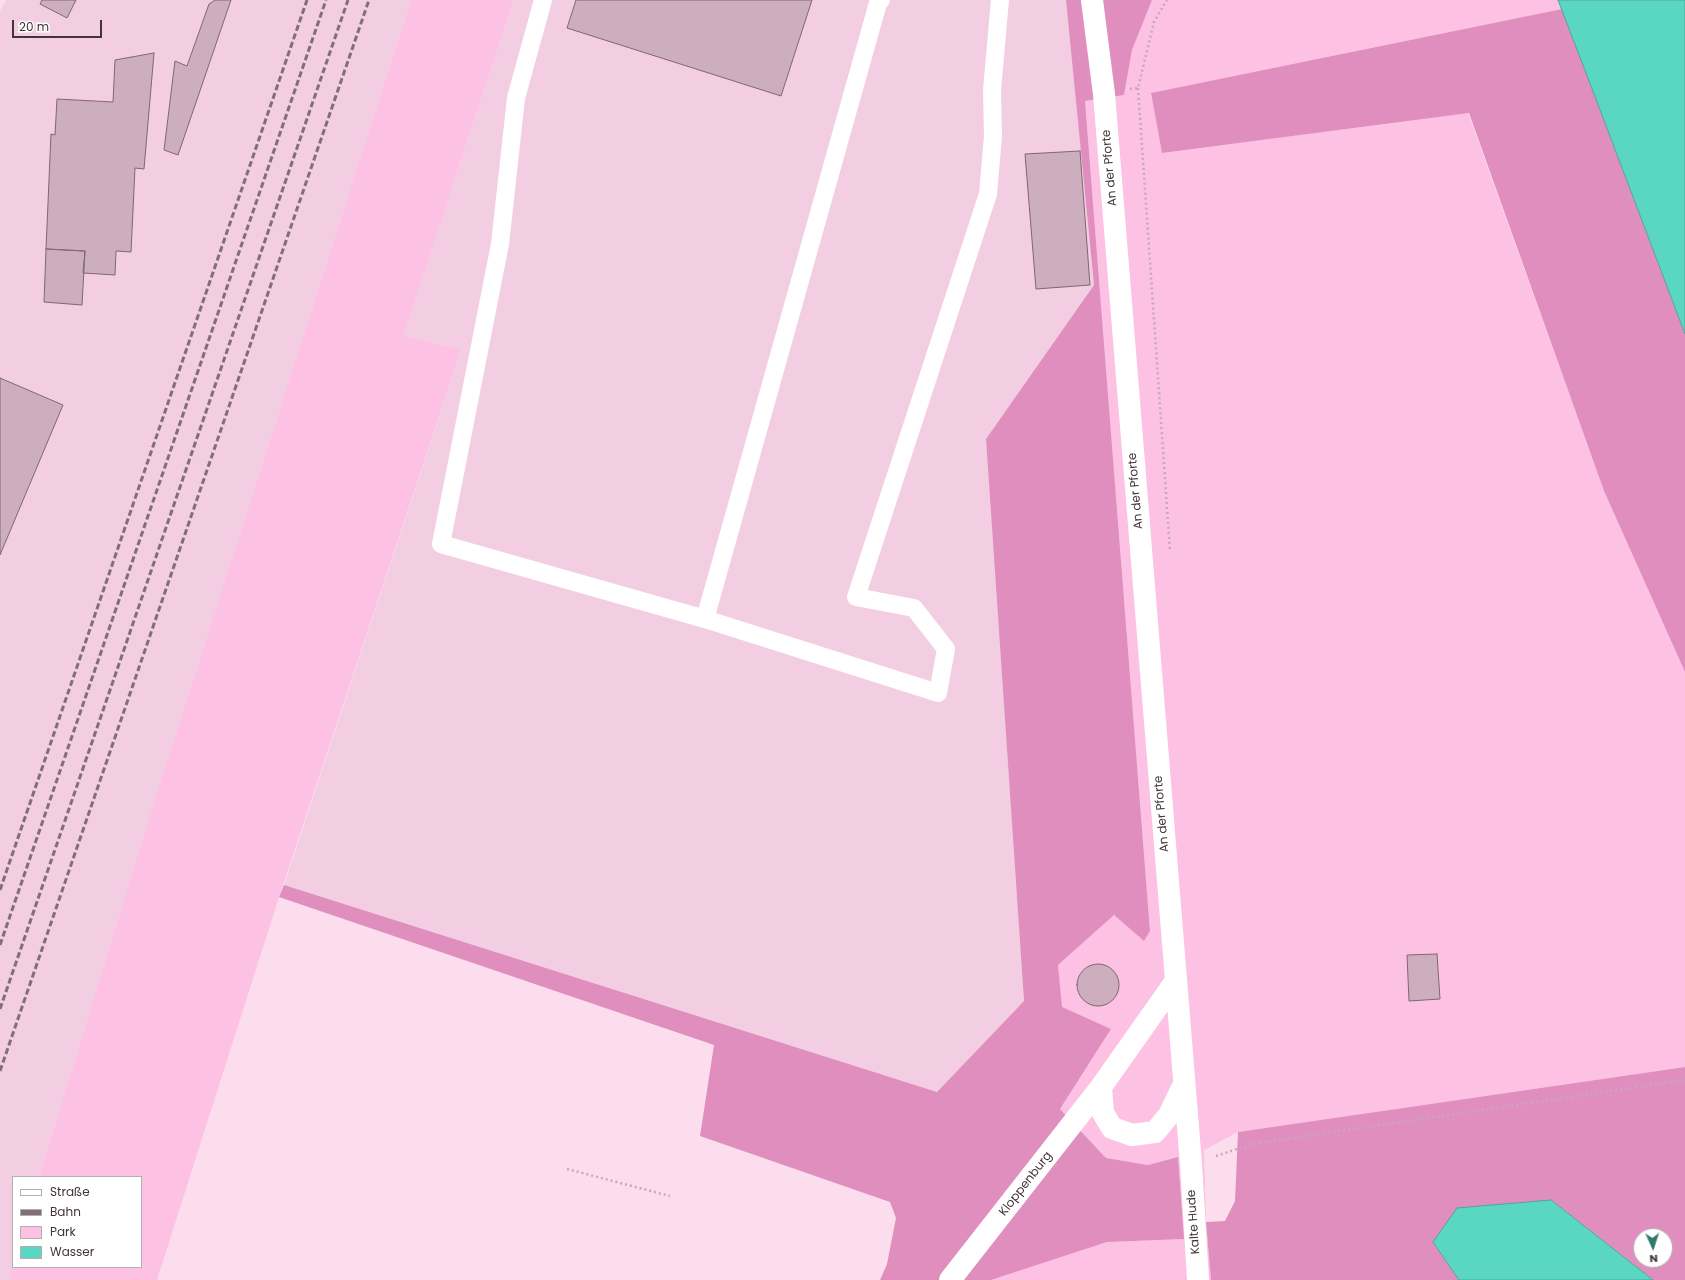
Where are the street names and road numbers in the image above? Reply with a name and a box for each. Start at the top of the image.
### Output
street label: An der Pforte [1099,129,1121,207]
street label: An der Pforte [1125,452,1147,530]
street label: An der Pforte [1151,775,1173,853]
street label: Kloppenburg [996,1149,1056,1219]
street label: Kalte Hude [1185,1189,1203,1255]

